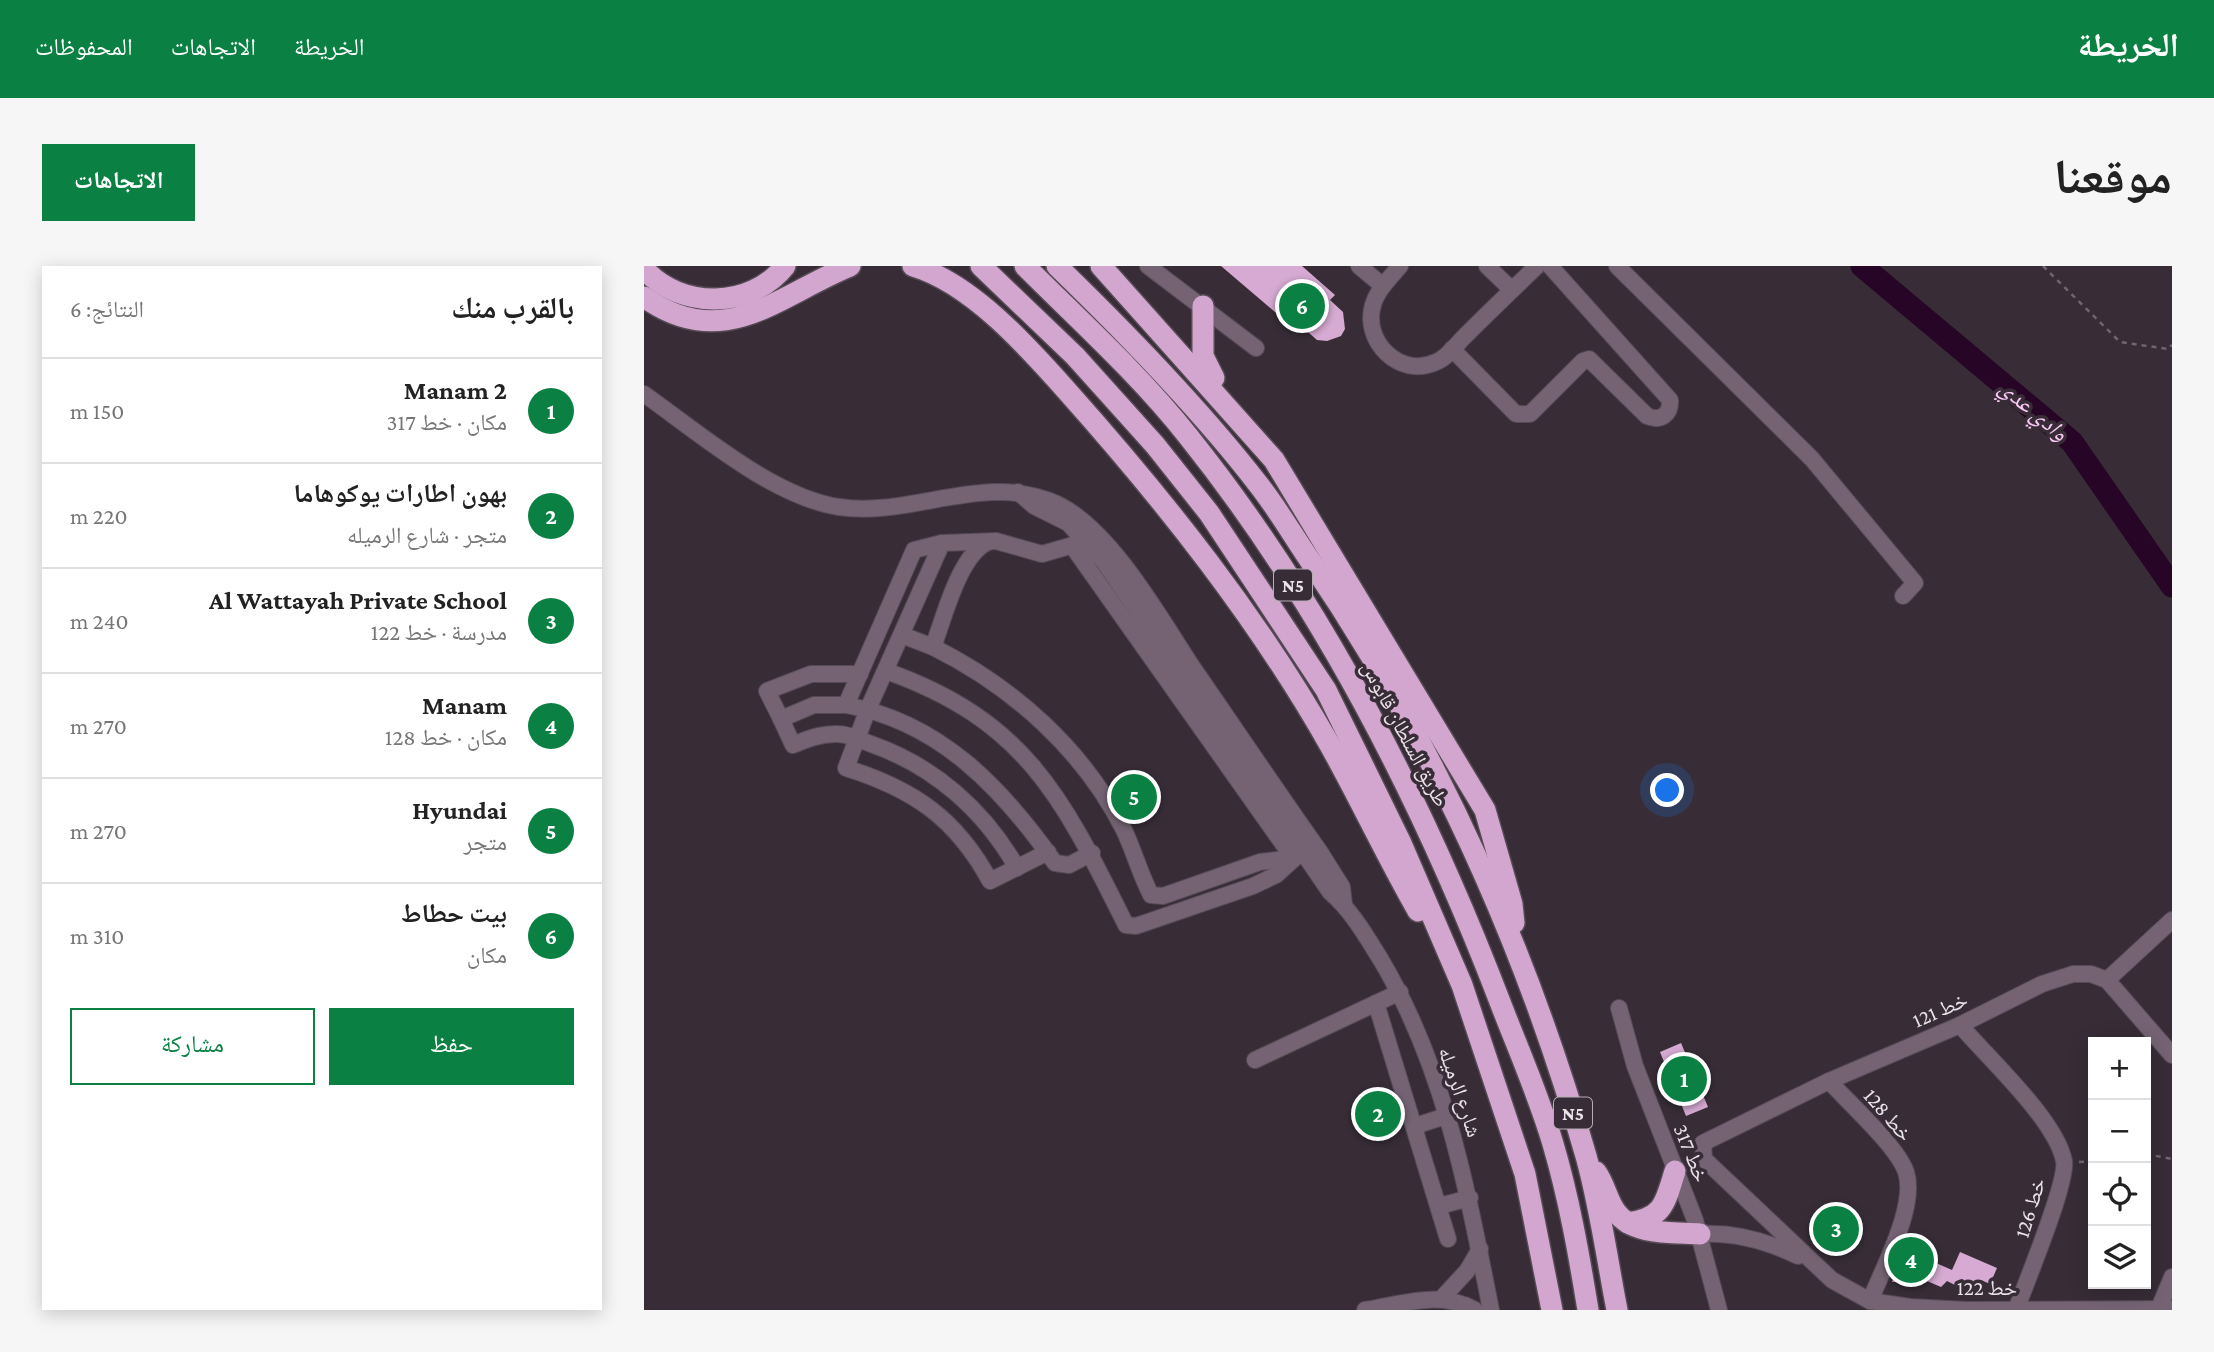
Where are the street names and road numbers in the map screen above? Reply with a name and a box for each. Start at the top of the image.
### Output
road number: N5 [1274,570,1312,600]
street label: طريق السلطان قابوس [1356,657,1453,811]
street label: خط 121 [1909,987,1971,1033]
street label: شارع الرميله [1432,1044,1487,1140]
street label: خط 128 [1859,1084,1917,1146]
road number: N5 [1554,1098,1592,1128]
street label: خط 317 [1669,1121,1713,1185]
street label: خط 126 [2010,1175,2050,1241]
street label: خط 122 [1957,1276,2017,1300]

